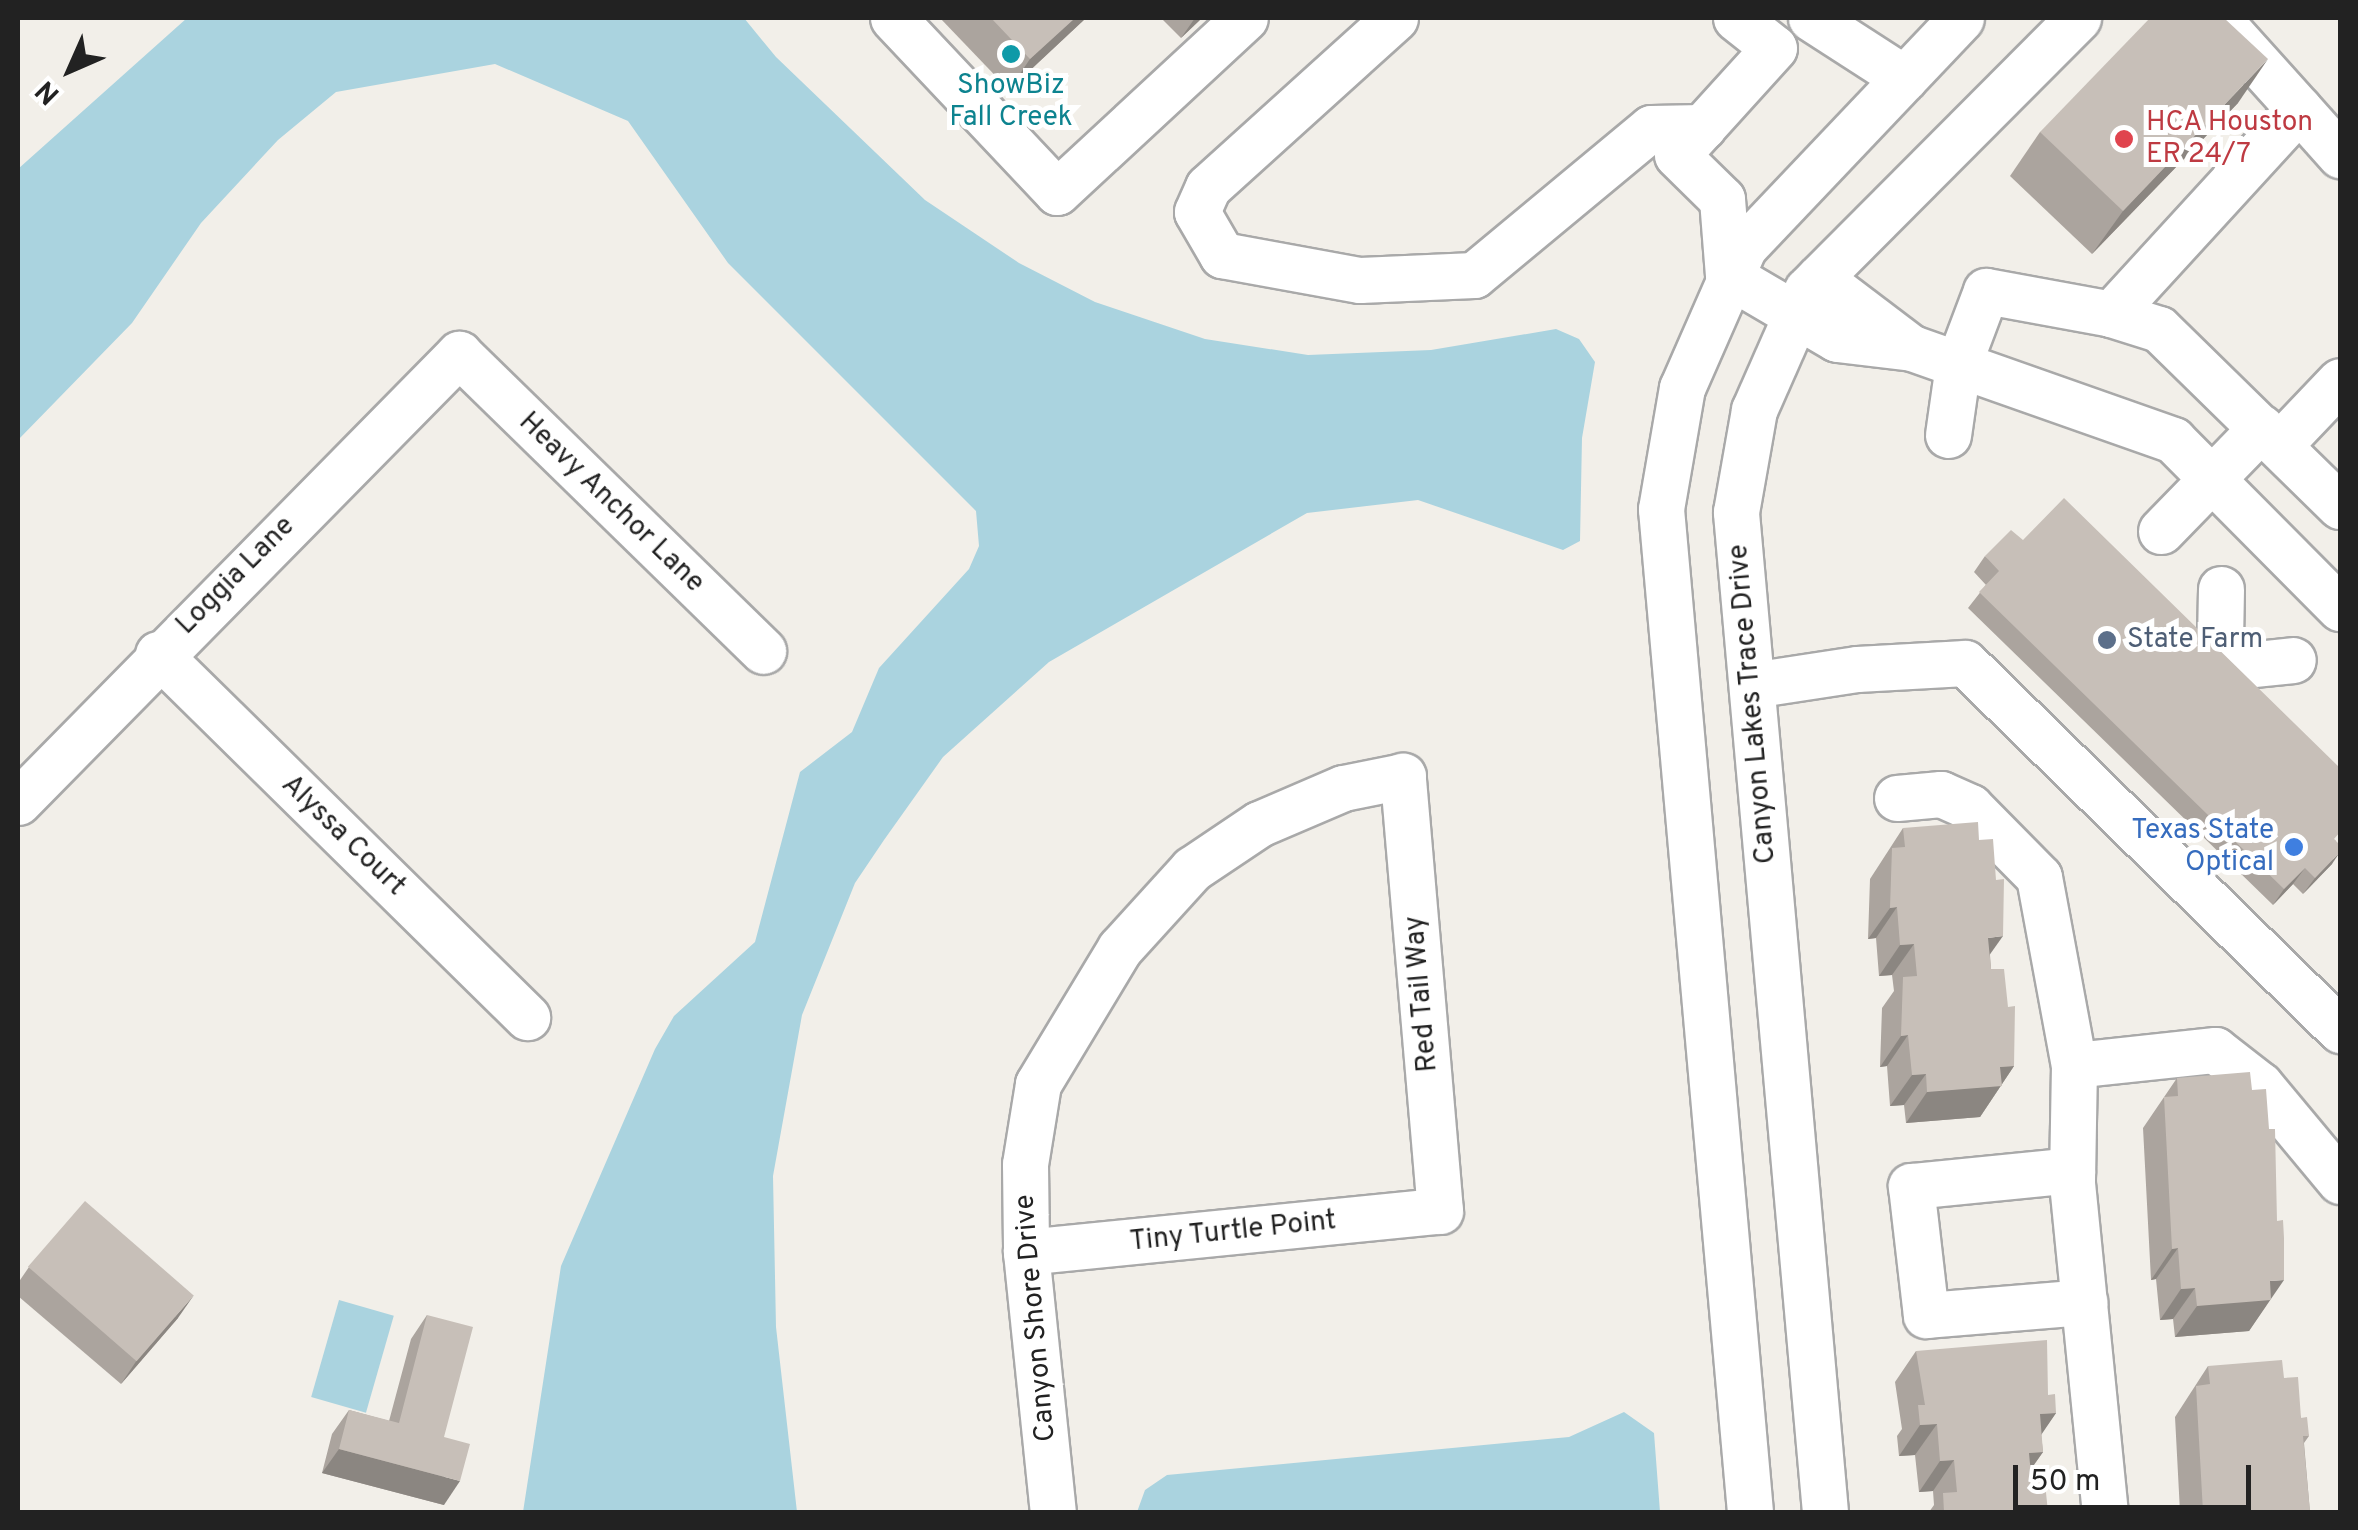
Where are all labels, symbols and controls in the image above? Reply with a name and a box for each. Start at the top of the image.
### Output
north arrow [20,20,120,120]
marker: ShowBiz Fall Creek [1000,43,1022,65]
place label: ShowBiz Fall Creek [949,69,1073,135]
text: N [29,71,69,111]
place label: HCA Houston ER 24/7 [2146,106,2314,172]
marker: HCA Houston ER 24/7 [2111,126,2137,152]
street label: Heavy Anchor Lane [511,405,711,601]
street label: Loggia Lane [170,510,302,642]
street label: Canyon Lakes Trace Drive [1722,542,1784,866]
place label: State Farm [2127,623,2263,657]
marker: State Farm [2096,629,2118,651]
street label: Alyssa Court [274,768,412,904]
place label: Texas State Optical [2131,814,2274,880]
marker: Texas State Optical [2283,836,2305,858]
street label: Red Tail Way [1398,914,1446,1074]
street label: Canyon Shore Drive [1008,1193,1064,1443]
street label: Tiny Turtle Point [1128,1204,1338,1260]
scale bar [2018,1445,2256,1507]
text: 50 m [2030,1464,2100,1501]

